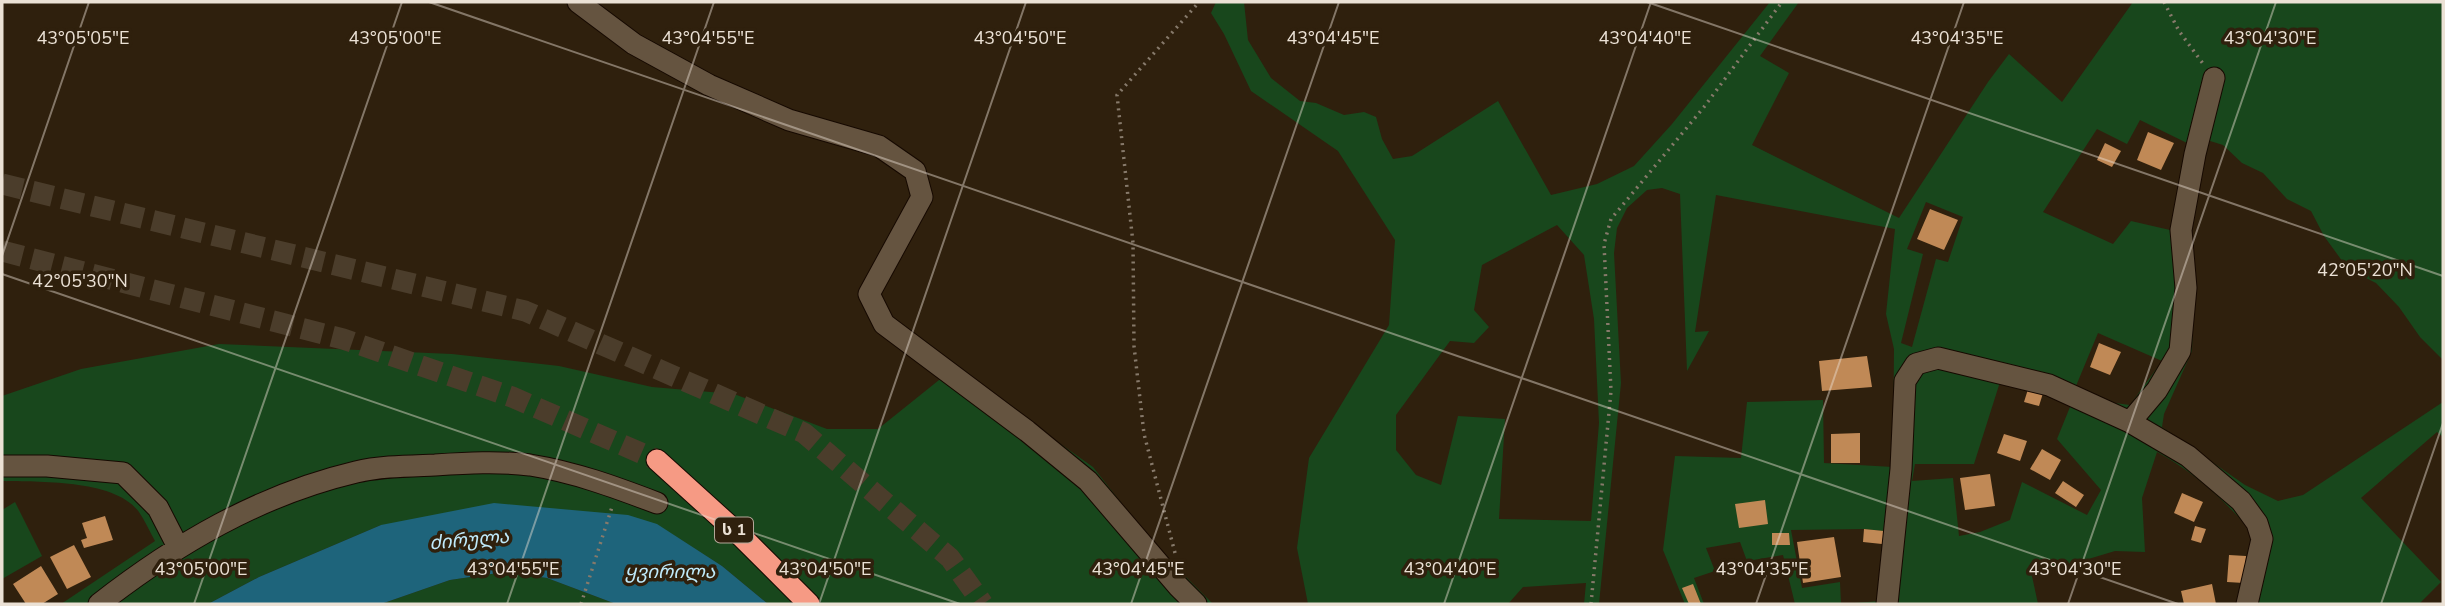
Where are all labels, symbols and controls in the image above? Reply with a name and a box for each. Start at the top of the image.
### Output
text: 43°05'05"E [37,26,130,50]
text: 43°05'00"E [349,26,442,50]
text: 43°04'55"E [662,26,755,50]
text: 43°04'50"E [974,26,1067,50]
text: 43°04'45"E [1287,26,1380,50]
text: 43°04'40"E [1599,26,1692,50]
text: 43°04'35"E [1911,26,2004,50]
text: 43°04'30"E [2224,26,2317,50]
text: 42°05'20"N [2317,258,2413,282]
text: 42°05'30"N [32,269,128,293]
road number: ს 1 [715,517,753,542]
water label: ძირულა [428,524,511,556]
text: 43°05'00"E [155,557,248,581]
text: 43°04'55"E [467,557,560,581]
text: 43°04'50"E [779,557,872,581]
text: 43°04'45"E [1092,557,1185,581]
text: 43°04'40"E [1404,557,1497,581]
text: 43°04'35"E [1716,557,1809,581]
text: 43°04'30"E [2029,557,2122,581]
water label: ყვირილა [625,559,716,585]

